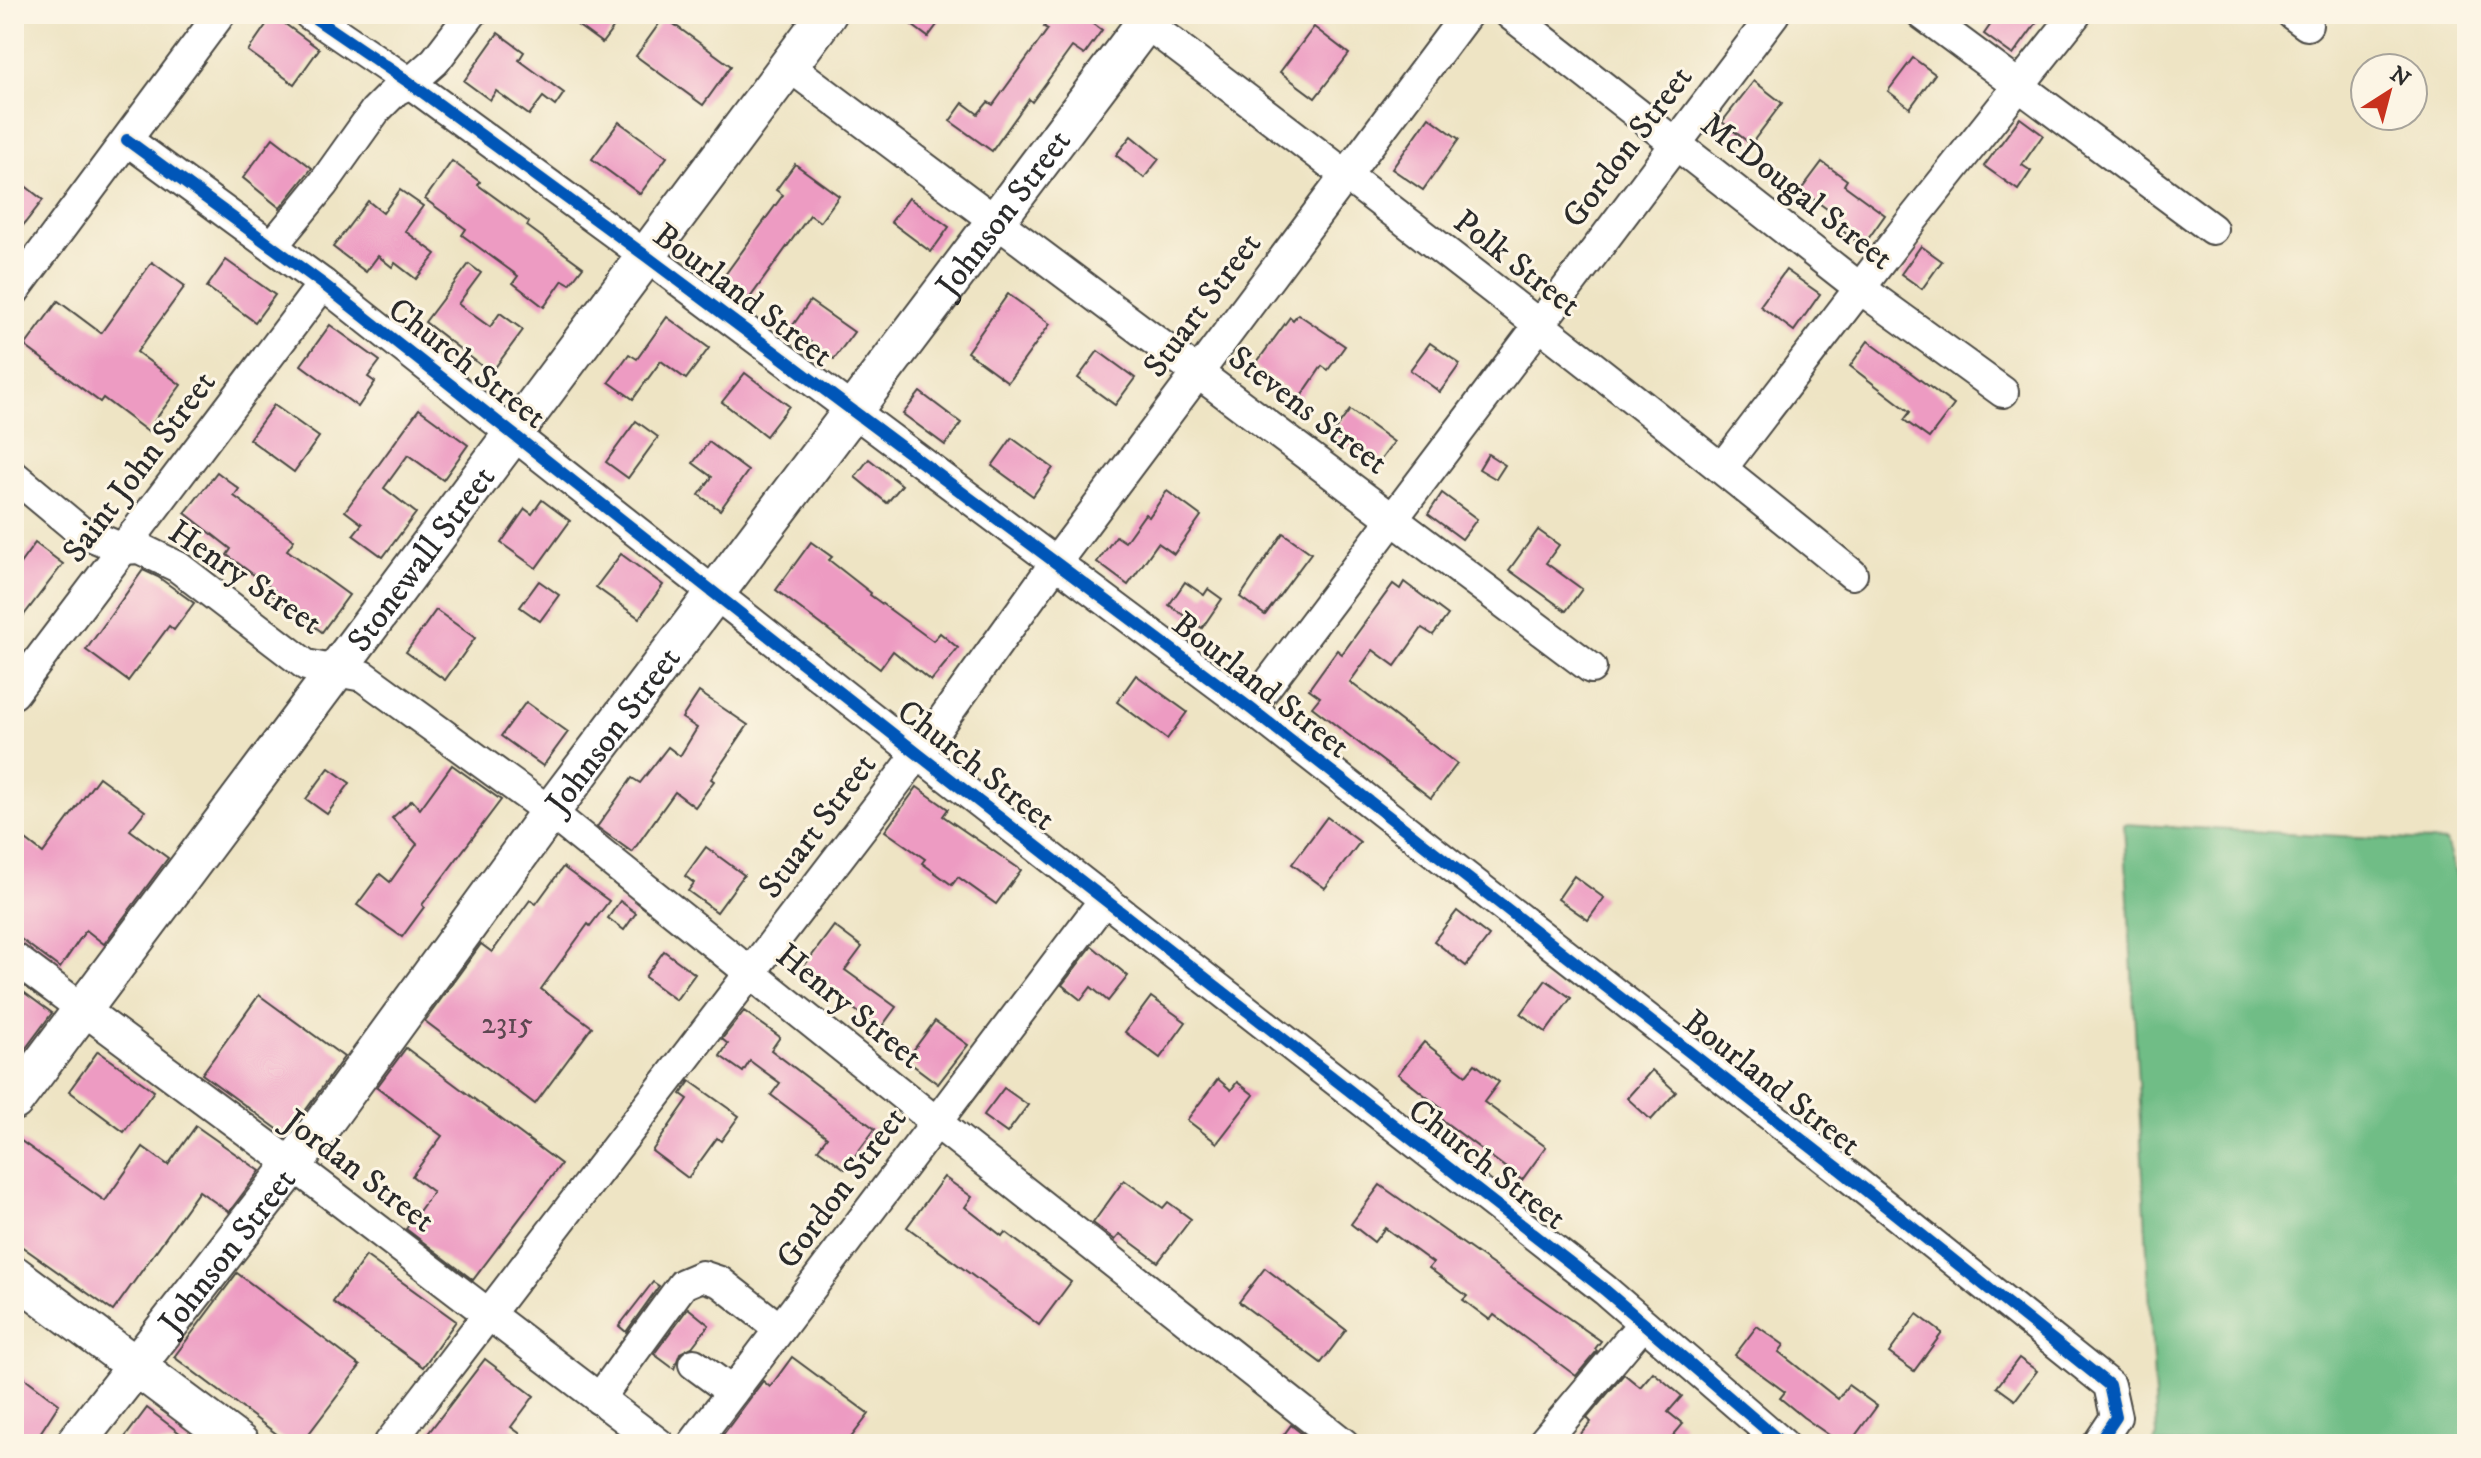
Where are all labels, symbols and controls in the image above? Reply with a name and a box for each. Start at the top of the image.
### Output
north arrow [2349,52,2429,132]
street label: Gordon Street [1553,58,1702,236]
text: N [2385,61,2415,93]
street label: McDougal Street [1692,103,1901,280]
street label: Johnson Street [926,122,1081,308]
street label: Polk Street [1445,201,1589,326]
street label: Bourland Street [645,214,841,377]
street label: Stuart Street [1134,224,1271,386]
street label: Church Street [379,289,554,438]
street label: Stevens Street [1220,337,1396,484]
street label: Saint John Street [54,363,225,571]
street label: Stonewall Street [339,458,505,660]
street label: Henry Street [160,511,330,644]
street label: Bourland Street [1164,603,1358,768]
street label: Johnson Street [536,639,690,825]
street label: Church Street [888,691,1063,840]
street label: Stuart Street [749,745,886,907]
street label: Henry Street [767,935,931,1078]
street label: Bourland Street [1675,1001,1869,1166]
house number: 2315 [481,1006,533,1043]
street label: Church Street [1399,1090,1574,1239]
street label: Jordan Street [272,1099,443,1242]
street label: Gordon Street [767,1099,916,1277]
street label: Johnson Street [149,1160,306,1345]

